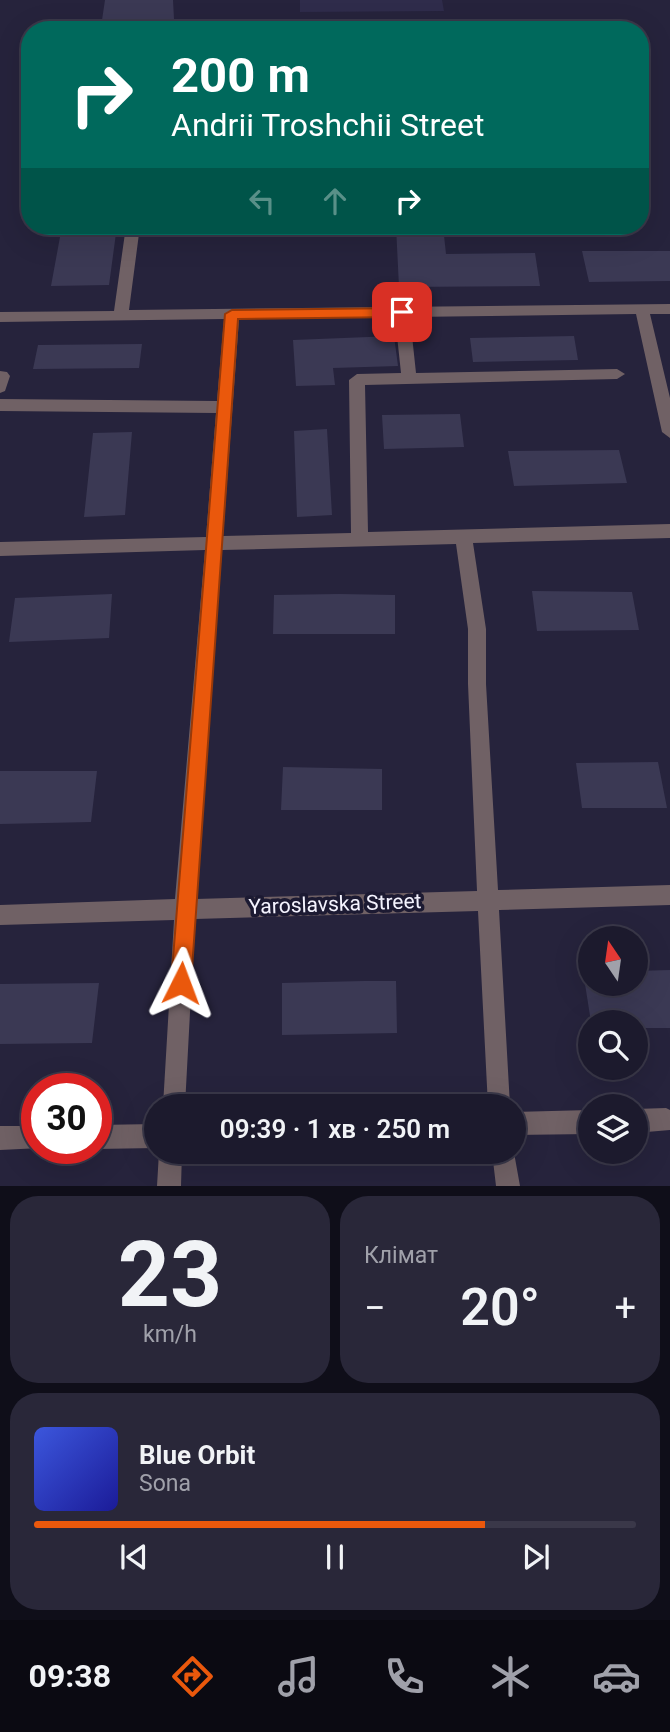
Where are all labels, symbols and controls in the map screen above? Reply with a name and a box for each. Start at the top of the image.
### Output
text: 200 m [171,47,310,104]
icon: right [56,49,147,140]
text: Andrii Troshchii Street [171,106,484,144]
icon: left [243,182,281,220]
icon: ahead [316,182,354,220]
icon: right [389,182,427,220]
pin [372,282,432,342]
icon: arrive [383,293,421,331]
street label: Yaroslavska Street [248,889,422,919]
north arrow [578,926,648,996]
map controls [578,926,648,1164]
position arrow [144,946,218,1020]
button: search [578,1010,648,1080]
speed limit sign: 30 [21,1073,112,1164]
button: layers [578,1094,648,1164]
text: 09:39 · 1 хв · 250 m [220,1114,450,1144]
text: 23 [118,1222,222,1328]
text: Клімат [364,1242,438,1269]
text: 20° [460,1277,540,1338]
text: − [364,1286,386,1330]
text: + [614,1286,636,1330]
text: km/h [143,1321,197,1348]
text: Blue Orbit [139,1440,255,1470]
text: Sona [139,1470,191,1497]
icon: previous [115,1538,153,1576]
icon: pause [316,1538,354,1576]
icon: next [517,1538,555,1576]
icon: directions [168,1652,217,1701]
icon: music [274,1652,323,1701]
icon: phone [380,1652,429,1701]
icon: climate [486,1652,535,1701]
icon: car [592,1652,641,1701]
text: 09:38 [29,1657,111,1695]

